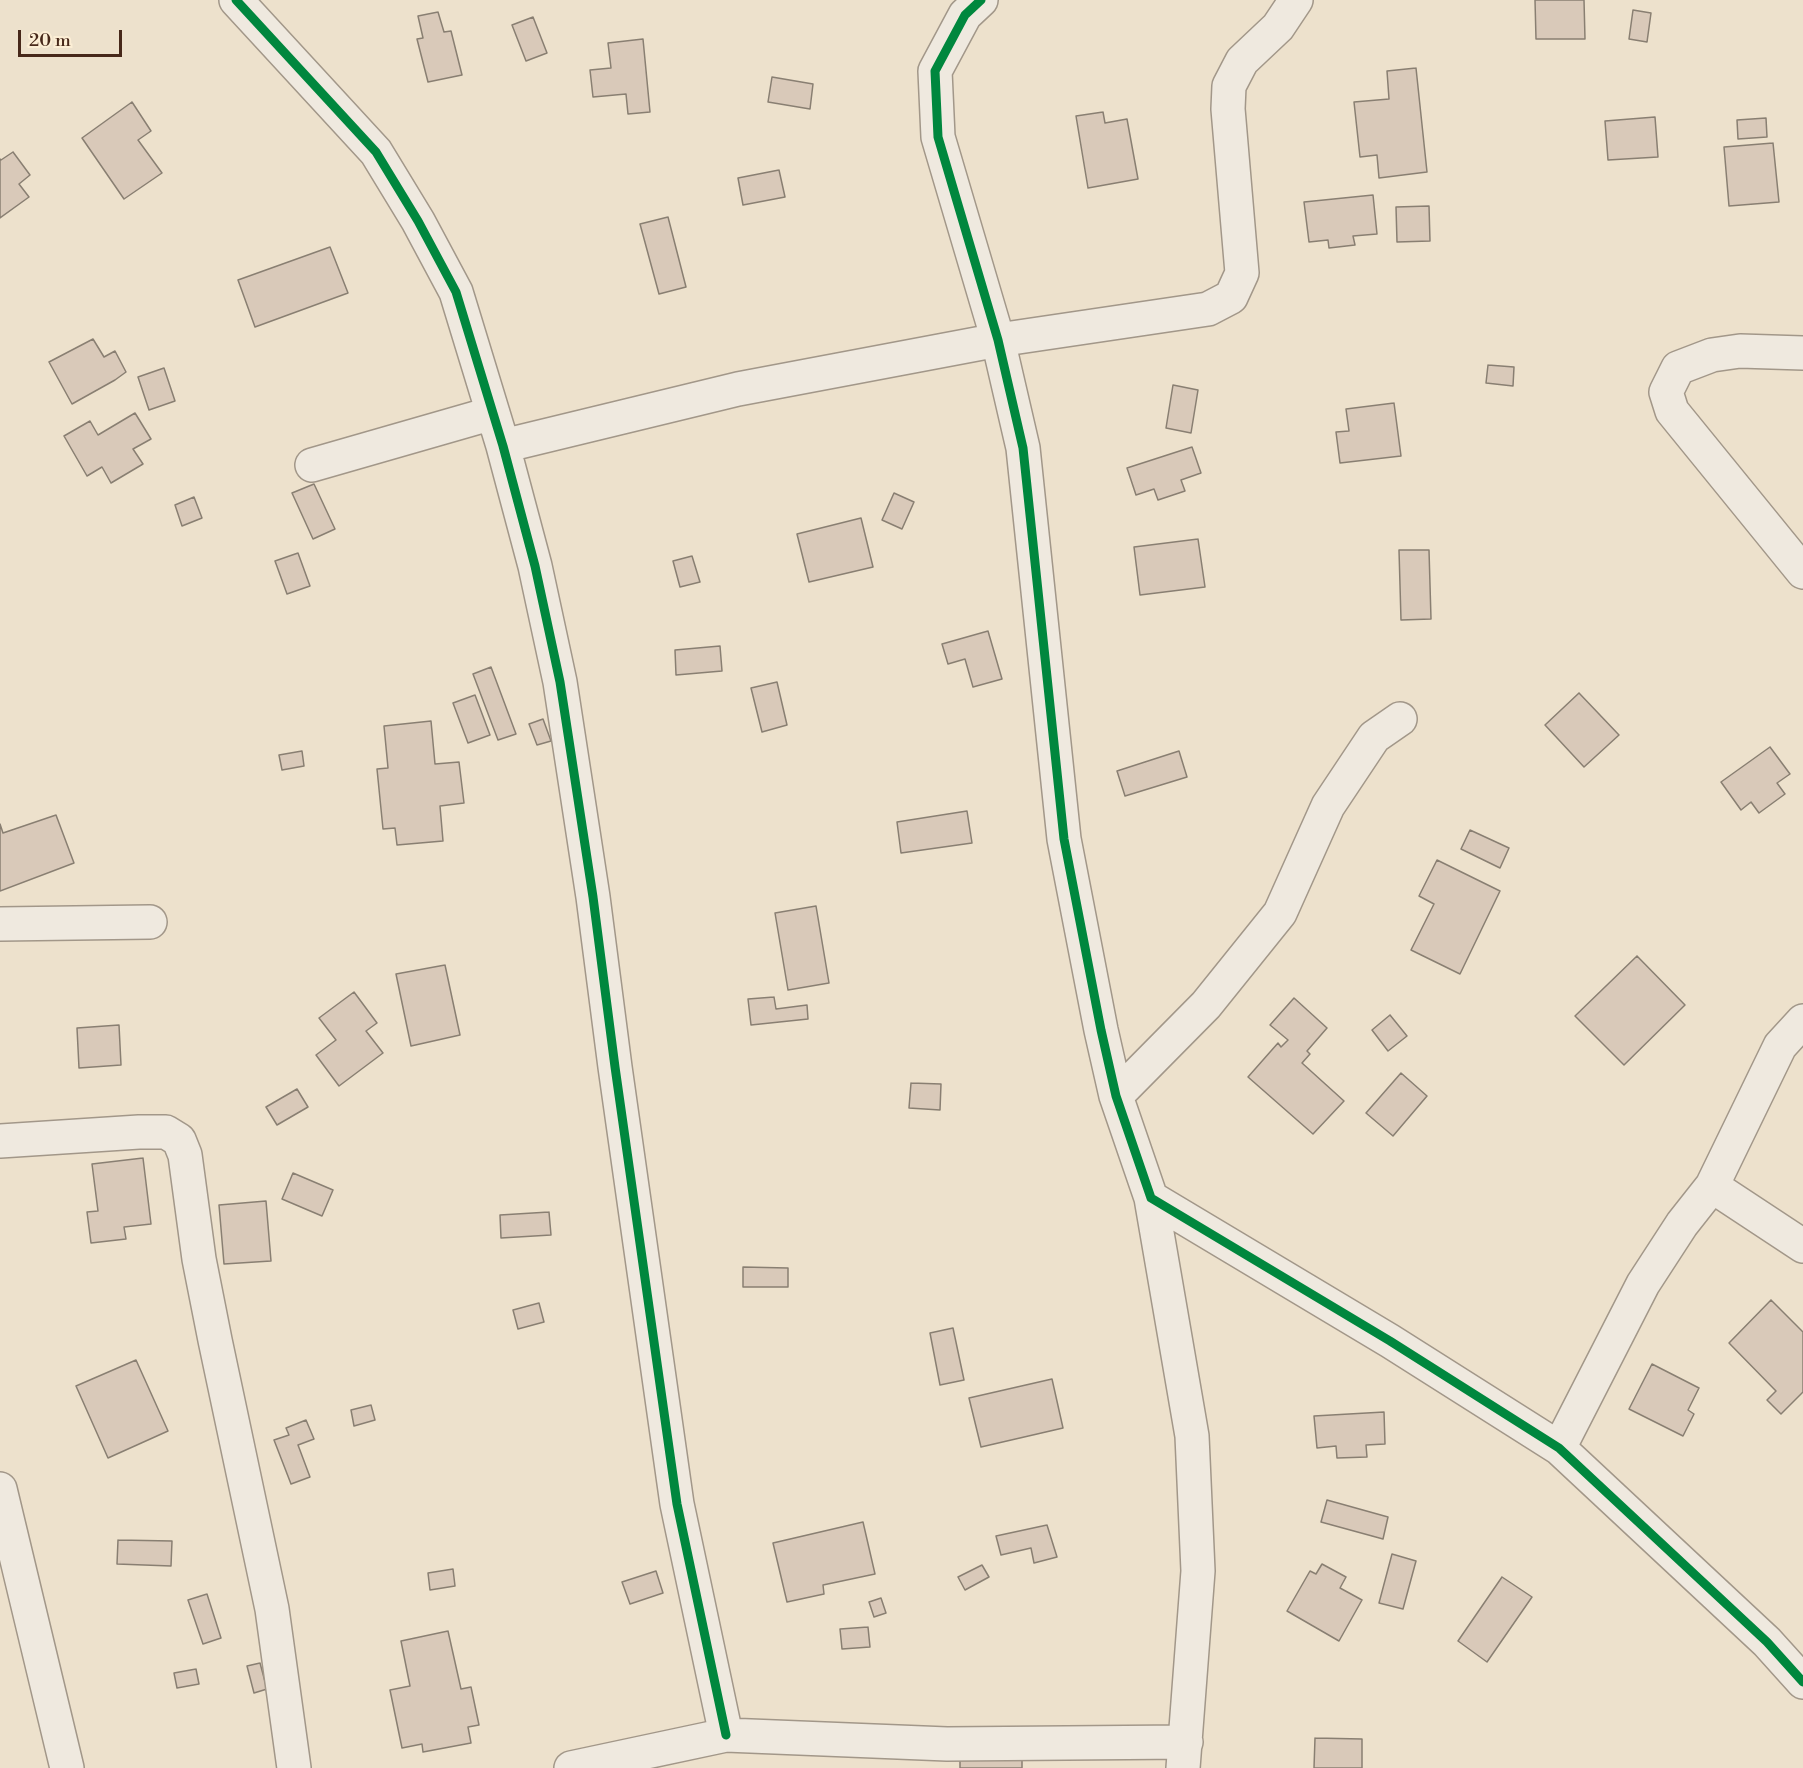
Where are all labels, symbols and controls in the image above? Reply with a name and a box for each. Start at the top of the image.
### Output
scale bar [21,18,124,56]
text: 20 m [29,29,71,52]

